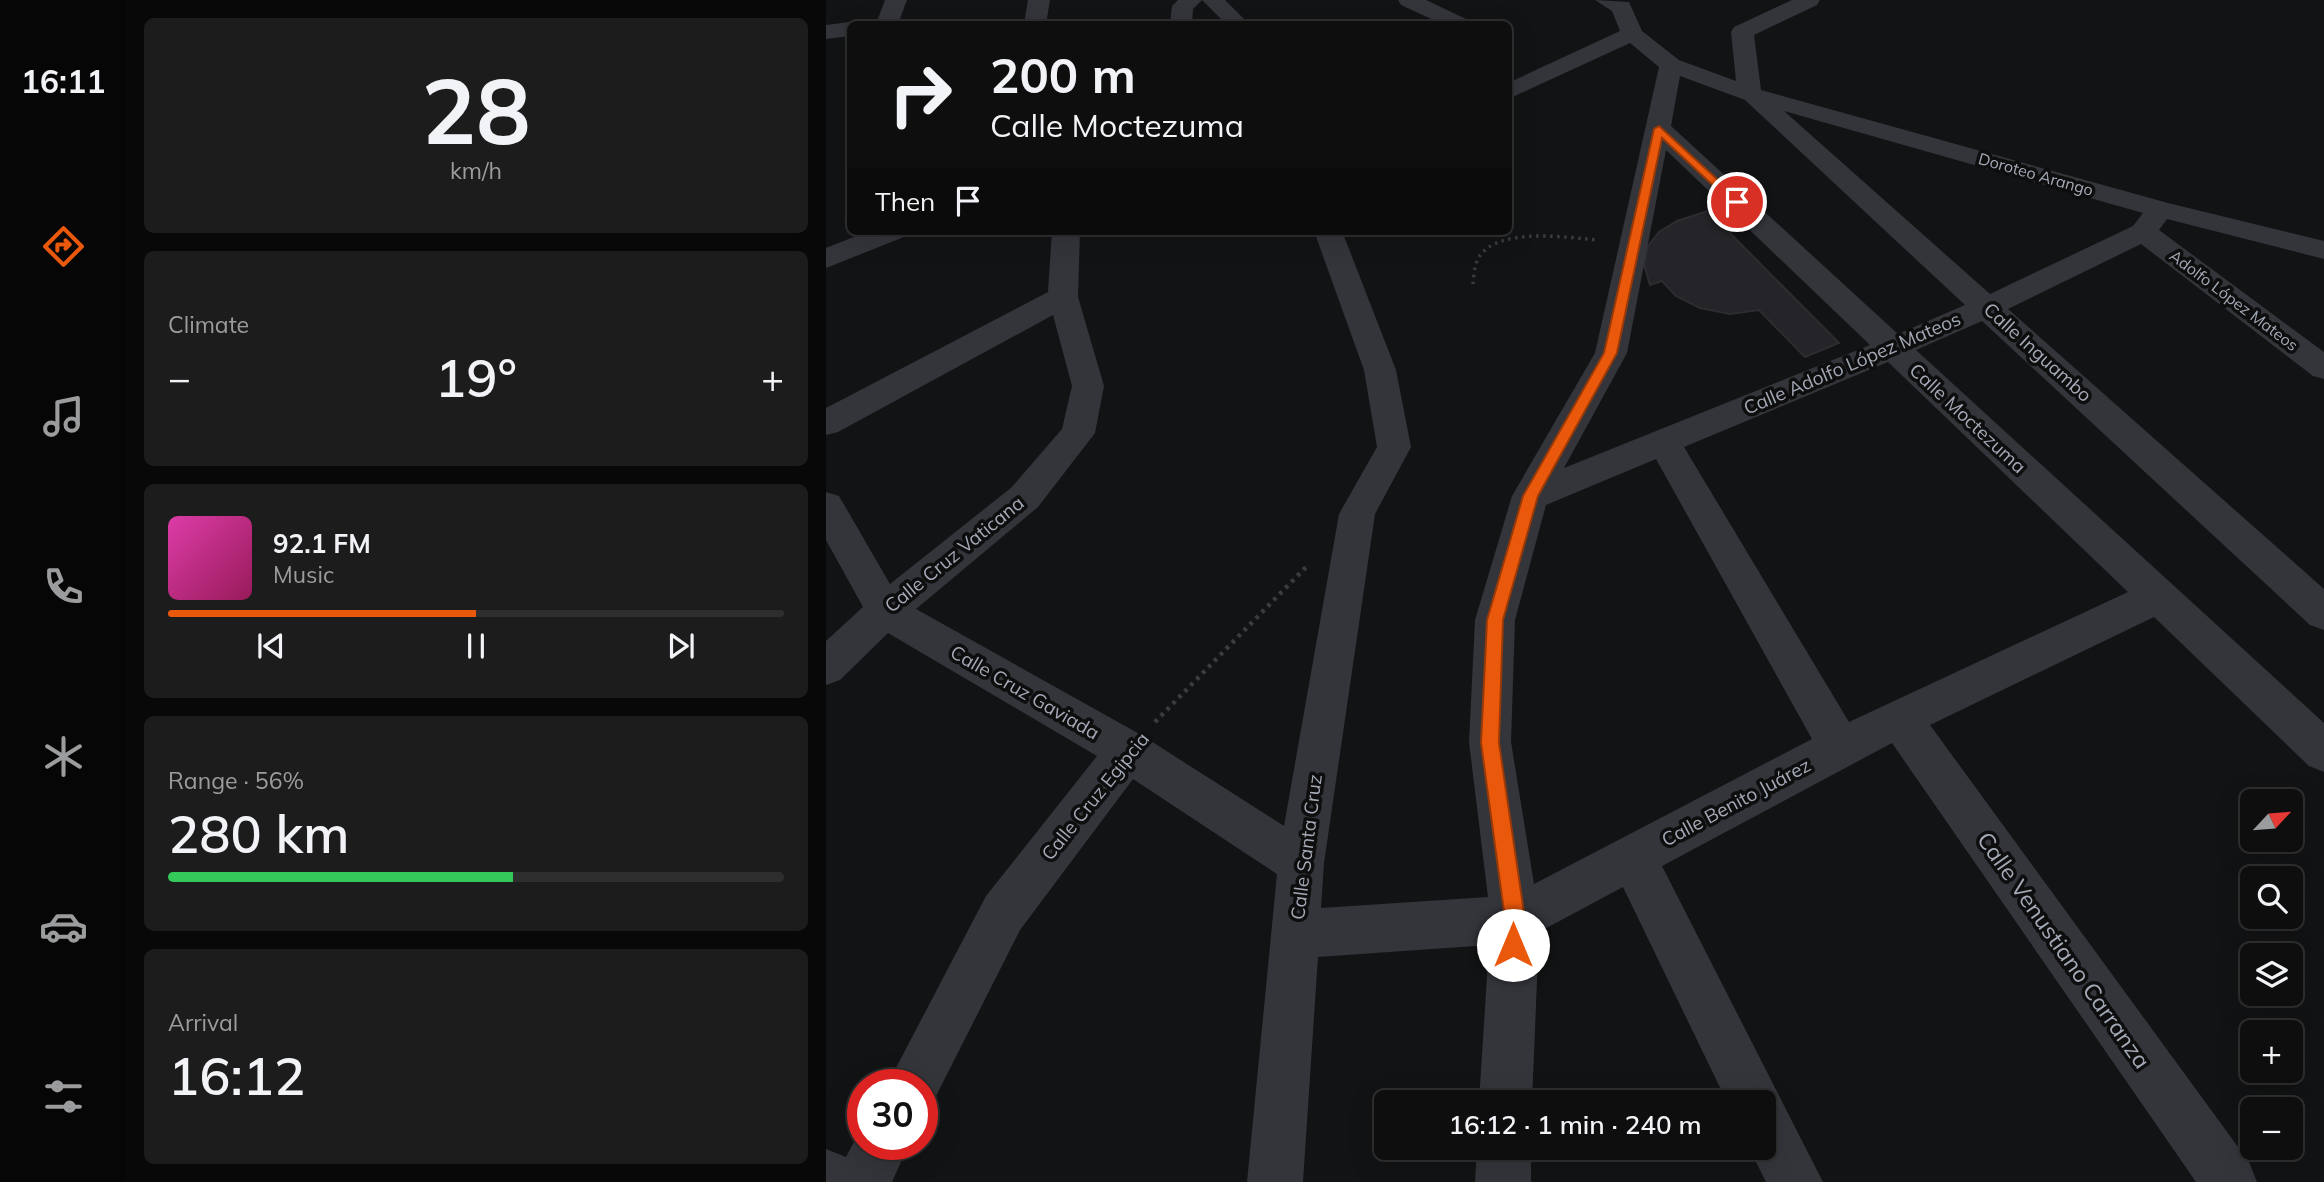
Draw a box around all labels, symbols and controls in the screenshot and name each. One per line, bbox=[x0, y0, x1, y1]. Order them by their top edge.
text: 200 m bbox=[990, 44, 1136, 105]
icon: right bbox=[875, 49, 966, 140]
text: 28 bbox=[421, 53, 531, 167]
text: 16:11 bbox=[21, 61, 105, 101]
text: Calle Moctezuma bbox=[990, 105, 1244, 145]
street label: Doroteo Arango bbox=[1976, 148, 2096, 200]
text: km/h bbox=[450, 156, 502, 185]
pin bbox=[1707, 172, 1767, 232]
icon: arrive bbox=[949, 182, 987, 220]
icon: arrive bbox=[1718, 183, 1756, 221]
text: Then bbox=[875, 185, 935, 218]
icon: directions bbox=[39, 222, 88, 271]
street label: Adolfo López Mateos bbox=[2166, 245, 2302, 355]
street label: Calle Inguambo bbox=[1979, 297, 2097, 407]
street label: Calle Adolfo López Mateos bbox=[1740, 306, 1964, 420]
text: Climate bbox=[168, 310, 249, 339]
text: 19° bbox=[435, 345, 517, 410]
text: − bbox=[168, 354, 191, 402]
text: + bbox=[761, 354, 784, 402]
street label: Calle Moctezuma bbox=[1905, 358, 2031, 478]
icon: music bbox=[39, 392, 88, 441]
street label: Calle Cruz Vaticana bbox=[880, 491, 1028, 617]
text: 92.1 FM bbox=[273, 527, 371, 560]
text: Music bbox=[273, 560, 334, 589]
icon: phone bbox=[39, 562, 88, 611]
icon: previous bbox=[252, 627, 290, 665]
icon: pause bbox=[457, 627, 495, 665]
icon: next bbox=[662, 627, 700, 665]
street label: Calle Cruz Gaviada bbox=[946, 640, 1104, 744]
street label: Calle Cruz Egipcia bbox=[1036, 727, 1154, 865]
icon: climate bbox=[39, 732, 88, 781]
street label: Calle Benito Juárez bbox=[1657, 753, 1815, 851]
text: Range · 56% bbox=[168, 766, 304, 795]
street label: Calle Santa Cruz bbox=[1285, 773, 1327, 921]
north arrow bbox=[2240, 789, 2303, 852]
map controls bbox=[2240, 789, 2303, 1160]
text: 280 km bbox=[168, 801, 349, 866]
street label: Calle Venustiano Carranza bbox=[1971, 826, 2157, 1074]
button: search bbox=[2240, 866, 2303, 929]
icon: car bbox=[39, 902, 88, 951]
position arrow bbox=[1476, 908, 1550, 982]
button: layers bbox=[2240, 943, 2303, 1006]
text: Arrival bbox=[168, 1008, 238, 1037]
button: + bbox=[2240, 1020, 2303, 1083]
text: 16:12 bbox=[168, 1043, 305, 1108]
speed limit sign: 30 bbox=[847, 1069, 938, 1160]
icon: filters bbox=[39, 1072, 88, 1121]
button: − bbox=[2240, 1097, 2303, 1160]
text: 16:12 · 1 min · 240 m bbox=[1448, 1108, 1702, 1141]

